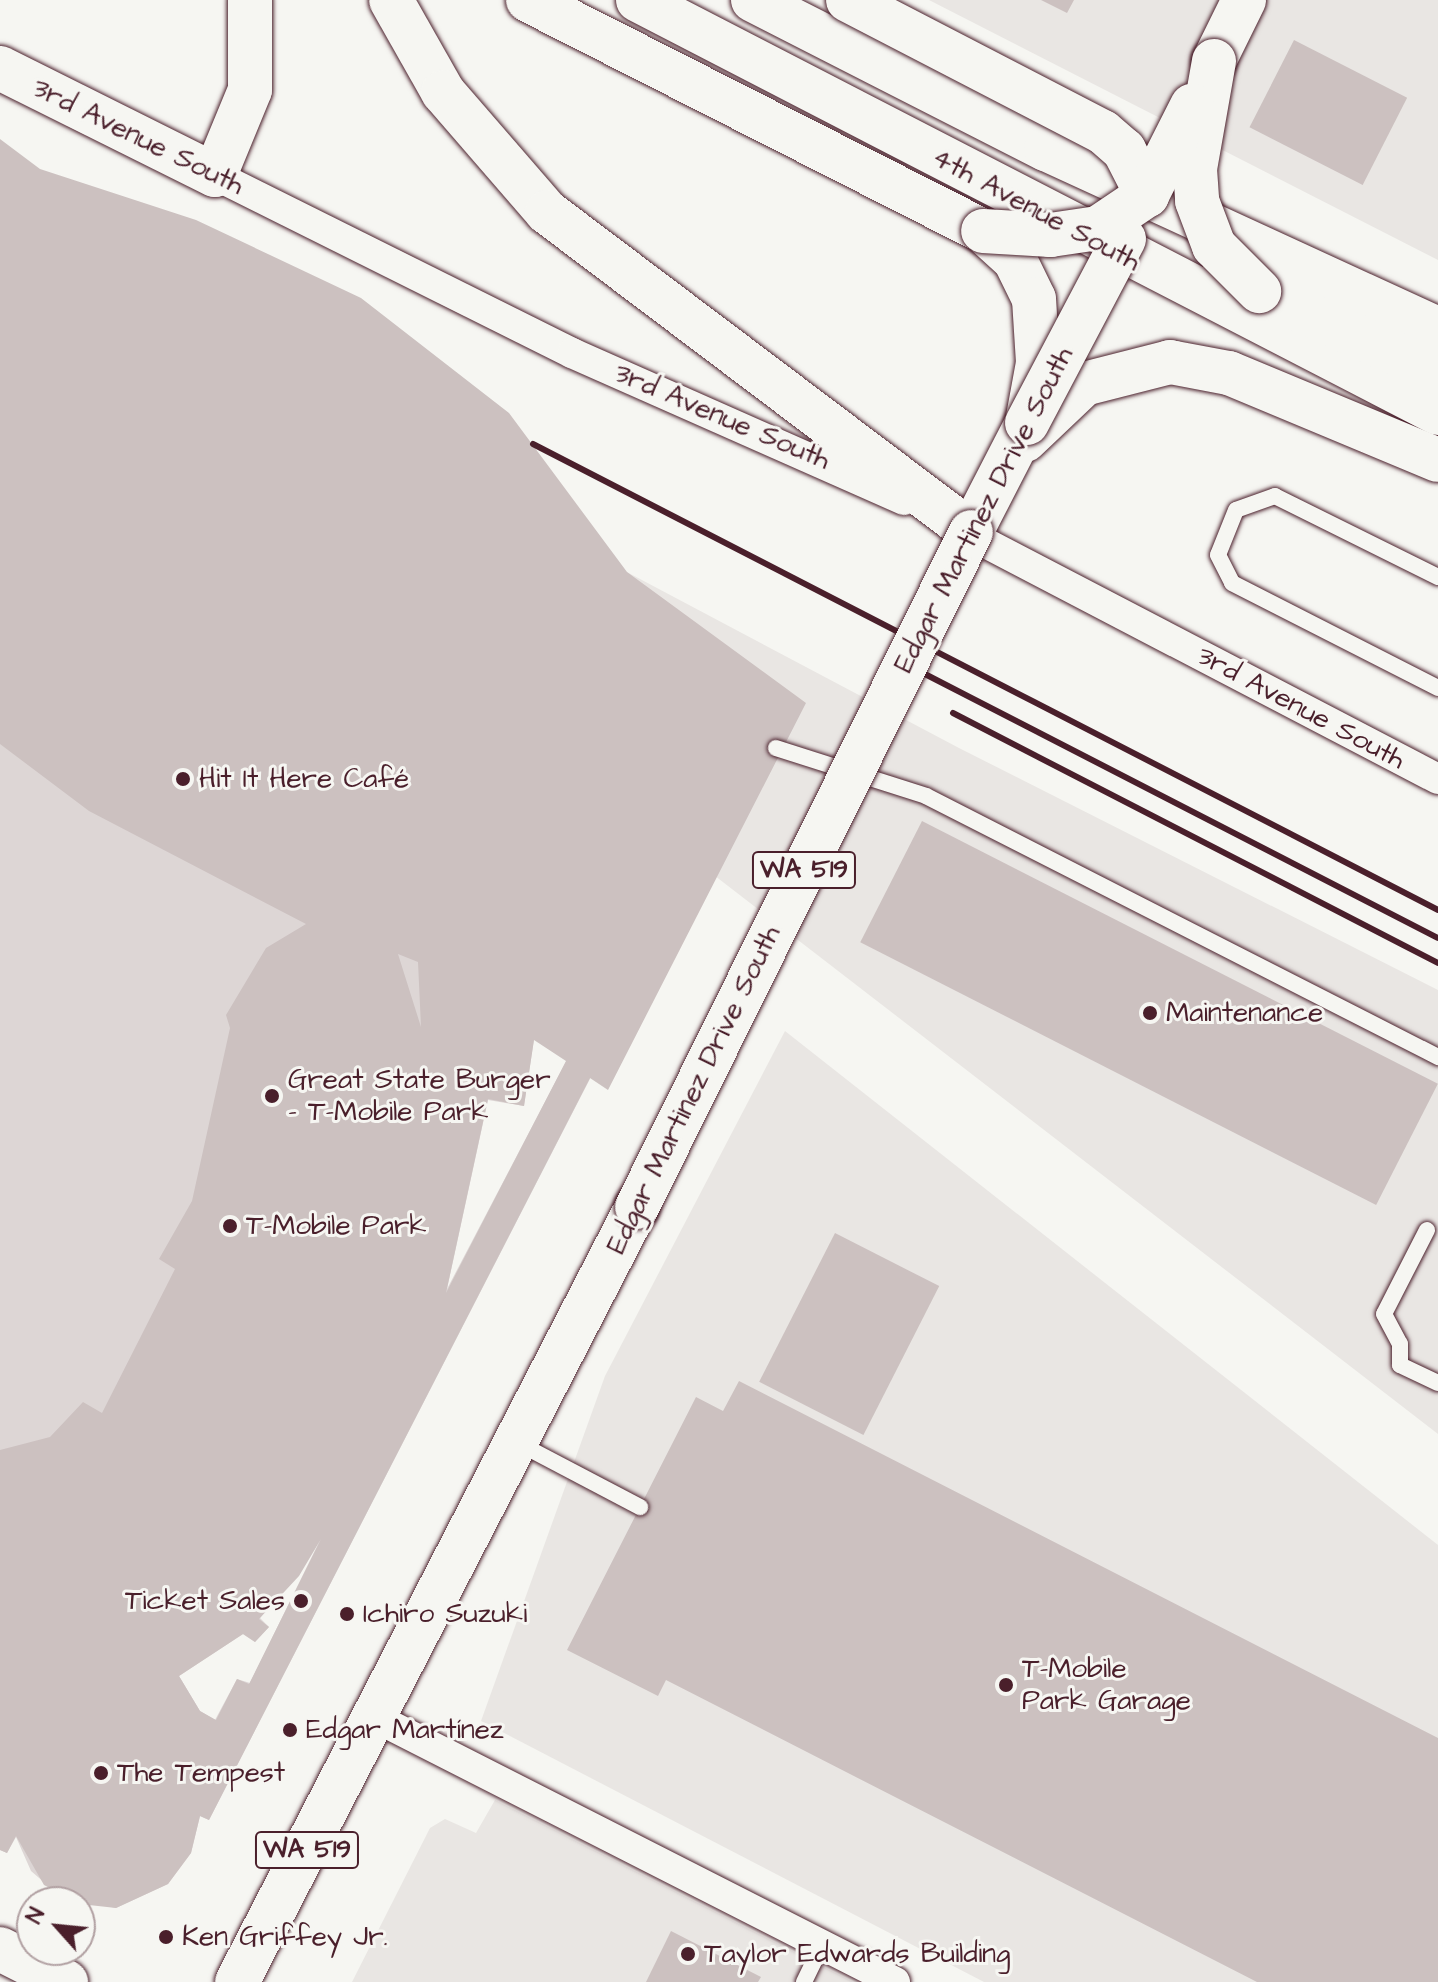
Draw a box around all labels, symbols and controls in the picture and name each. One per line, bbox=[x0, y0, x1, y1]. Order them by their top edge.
street label: 3rd Avenue South bbox=[27, 71, 249, 203]
street label: 4th Avenue South bbox=[926, 141, 1146, 279]
street label: Edgar Martinez Drive South bbox=[887, 342, 1081, 678]
street label: 3rd Avenue South bbox=[609, 356, 835, 478]
street label: 3rd Avenue South bbox=[1191, 639, 1411, 777]
place label: Hit It Here Café bbox=[199, 762, 409, 796]
marker: Hit It Here Café bbox=[174, 770, 192, 788]
road number: WA 519 bbox=[750, 848, 858, 892]
street label: Edgar Martinez Drive South bbox=[600, 921, 788, 1259]
place label: Maintenance bbox=[1166, 996, 1323, 1030]
marker: Maintenance bbox=[1141, 1004, 1159, 1022]
place label: Great State Burger - T-Mobile Park bbox=[288, 1063, 551, 1129]
marker: Great State Burger - T-Mobile Park bbox=[263, 1087, 281, 1105]
place label: T-Mobile Park bbox=[246, 1209, 427, 1243]
marker: T-Mobile Park bbox=[221, 1217, 239, 1235]
place label: Ticket Sales bbox=[125, 1584, 285, 1618]
marker: Ticket Sales bbox=[292, 1592, 310, 1610]
place label: Ichiro Suzuki bbox=[363, 1597, 527, 1631]
marker: Ichiro Suzuki bbox=[338, 1605, 356, 1623]
place label: T-Mobile Park Garage bbox=[1022, 1652, 1191, 1718]
marker: T-Mobile Park Garage bbox=[997, 1676, 1015, 1694]
place label: Edgar Martínez bbox=[306, 1713, 504, 1747]
marker: Edgar Martínez bbox=[281, 1721, 299, 1739]
place label: The Tempest bbox=[117, 1756, 285, 1790]
marker: The Tempest bbox=[92, 1764, 110, 1782]
road number: WA 519 bbox=[253, 1828, 361, 1872]
north arrow bbox=[16, 1886, 96, 1966]
text: N bbox=[19, 1903, 53, 1929]
place label: Ken Griffey Jr. bbox=[182, 1920, 388, 1954]
marker: Ken Griffey Jr. bbox=[157, 1928, 175, 1946]
place label: Taylor Edwards Building bbox=[704, 1937, 1011, 1971]
marker: Taylor Edwards Building bbox=[679, 1945, 697, 1963]

